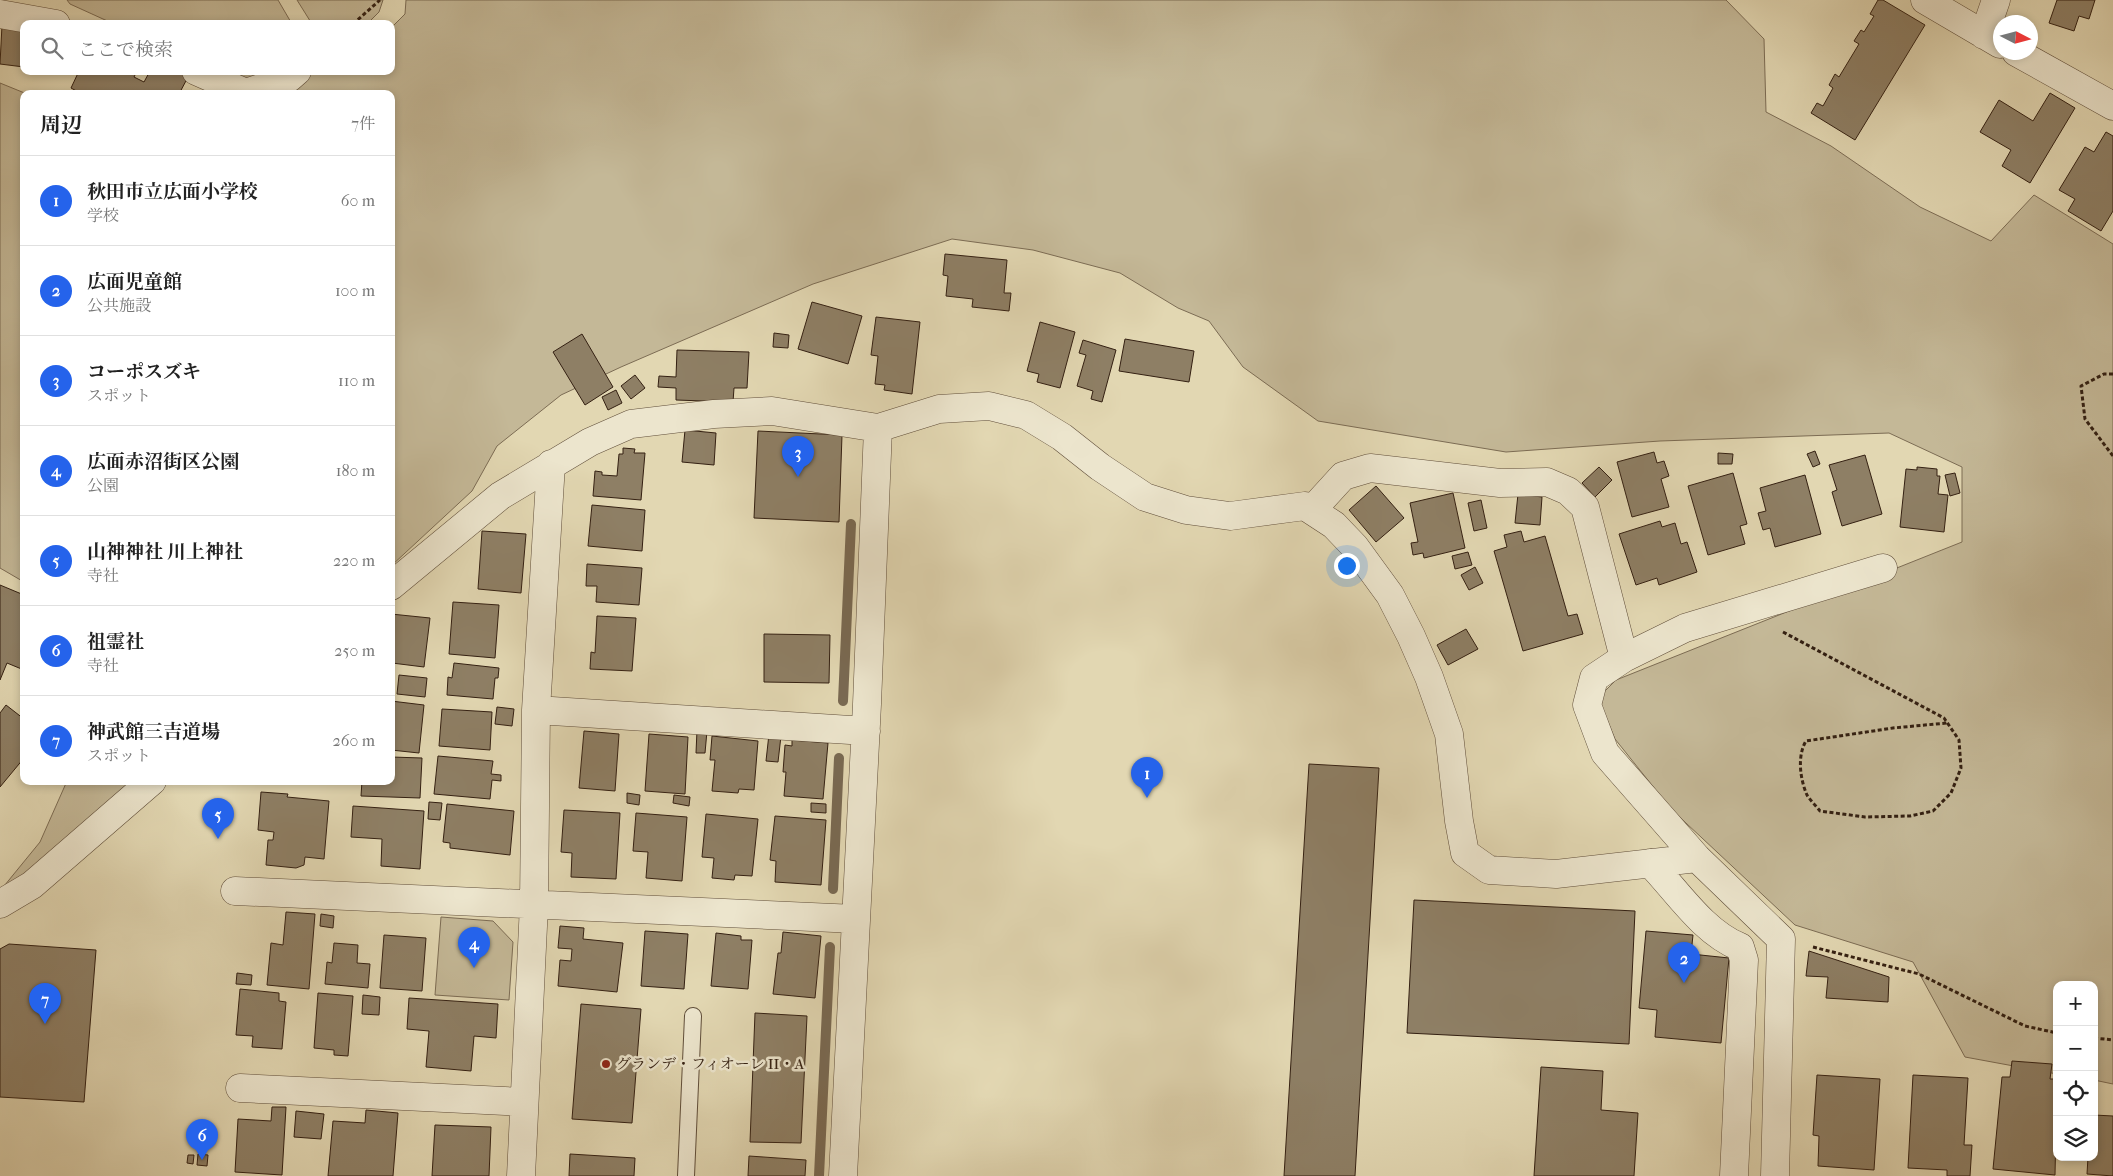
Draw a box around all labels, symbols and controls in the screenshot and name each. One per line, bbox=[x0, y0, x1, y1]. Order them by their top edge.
north arrow bbox=[1993, 15, 2038, 60]
search box bbox=[20, 20, 395, 75]
icon: search bbox=[38, 34, 66, 62]
text: ここで検索 bbox=[78, 39, 173, 61]
text: 周辺 bbox=[40, 113, 82, 137]
text: 7件 bbox=[351, 114, 375, 133]
text: 秋田市立広面小学校 bbox=[87, 181, 258, 203]
text: 1 bbox=[53, 191, 59, 210]
text: 60 m bbox=[341, 191, 375, 210]
text: 学校 bbox=[87, 206, 119, 225]
text: 広面児童館 bbox=[87, 271, 182, 293]
text: 2 bbox=[52, 281, 60, 300]
text: 100 m bbox=[335, 281, 375, 300]
text: 公共施設 bbox=[87, 296, 151, 315]
text: コーポスズキ bbox=[87, 361, 201, 383]
text: 3 bbox=[53, 371, 59, 390]
text: 110 m bbox=[338, 371, 375, 390]
text: スポット bbox=[87, 386, 151, 405]
pin: 3 bbox=[782, 436, 814, 477]
text: 広面赤沼街区公園 bbox=[87, 451, 239, 473]
text: 4 bbox=[51, 461, 61, 480]
text: 180 m bbox=[336, 461, 375, 480]
text: 公園 bbox=[87, 476, 119, 495]
text: 山神神社 川上神社 bbox=[87, 541, 243, 563]
text: 5 bbox=[53, 551, 59, 570]
text: 220 m bbox=[333, 551, 375, 570]
your location bbox=[1334, 553, 1360, 579]
text: 寺社 bbox=[87, 566, 119, 585]
text: 祖霊社 bbox=[87, 631, 144, 653]
text: 6 bbox=[52, 641, 60, 660]
text: 250 m bbox=[334, 641, 375, 660]
text: 寺社 bbox=[87, 656, 119, 675]
text: 神武館三吉道場 bbox=[87, 721, 220, 743]
text: 7 bbox=[52, 731, 60, 750]
text: 260 m bbox=[333, 731, 375, 750]
text: スポット bbox=[87, 746, 151, 765]
pin: 1 bbox=[1131, 757, 1163, 798]
pin: 5 bbox=[202, 798, 234, 839]
pin: 4 bbox=[458, 927, 490, 968]
pin: 2 bbox=[1668, 942, 1700, 983]
map controls bbox=[2053, 981, 2098, 1161]
button: + bbox=[2053, 981, 2098, 1026]
pin: 7 bbox=[29, 983, 61, 1024]
button: − bbox=[2053, 1026, 2098, 1071]
place label: グランデ・フィオーレ II・A bbox=[616, 1055, 804, 1073]
marker: グランデ・フィオーレ II・A bbox=[600, 1058, 612, 1070]
button: locate bbox=[2053, 1071, 2098, 1116]
button: layers bbox=[2053, 1116, 2098, 1161]
pin: 6 bbox=[186, 1119, 218, 1160]

